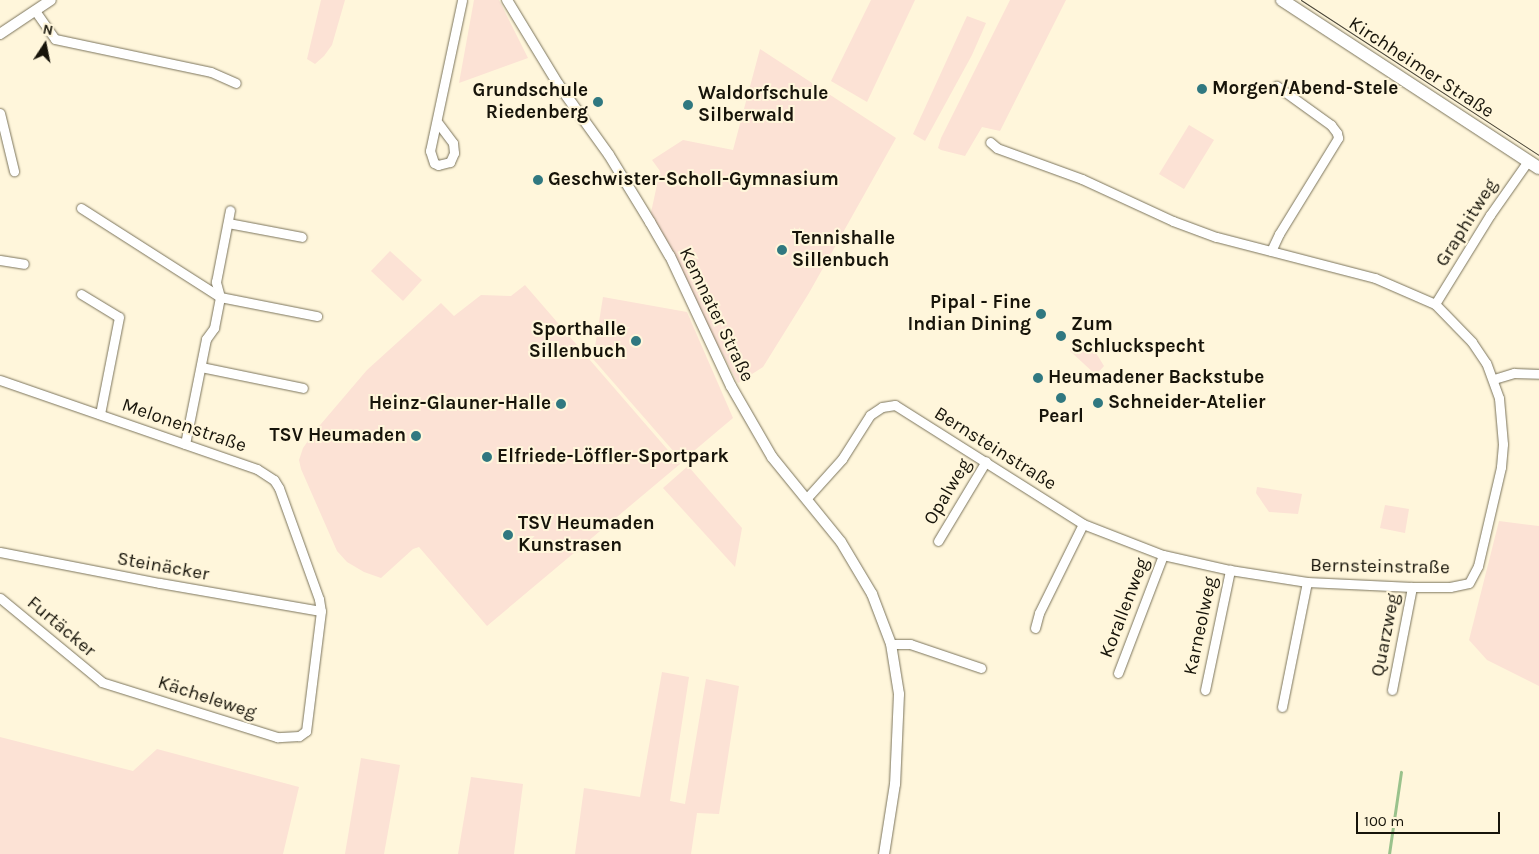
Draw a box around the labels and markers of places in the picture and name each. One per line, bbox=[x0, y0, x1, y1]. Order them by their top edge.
place label: Morgen/Abend-Stele bbox=[1212, 78, 1398, 100]
place label: Grundschule Riedenberg bbox=[473, 80, 588, 124]
place label: Waldorfschule Silberwald bbox=[698, 83, 828, 127]
marker: Morgen/Abend-Stele bbox=[1196, 83, 1208, 95]
marker: Grundschule Riedenberg bbox=[592, 96, 604, 108]
marker: Waldorfschule Silberwald bbox=[682, 99, 694, 111]
place label: Geschwister-Scholl-Gymnasium bbox=[548, 169, 839, 191]
marker: Geschwister-Scholl-Gymnasium bbox=[532, 174, 544, 186]
place label: Tennishalle Sillenbuch bbox=[792, 228, 895, 272]
marker: Tennishalle Sillenbuch bbox=[776, 244, 788, 256]
place label: Pipal - Fine Indian Dining bbox=[907, 292, 1031, 336]
marker: Pipal - Fine Indian Dining bbox=[1035, 308, 1047, 320]
place label: Zum Schluckspecht bbox=[1071, 314, 1205, 358]
place label: Sporthalle Sillenbuch bbox=[529, 319, 626, 363]
marker: Zum Schluckspecht bbox=[1055, 330, 1067, 342]
marker: Sporthalle Sillenbuch bbox=[630, 335, 642, 347]
place label: Heumadener Backstube bbox=[1048, 367, 1264, 389]
marker: Heumadener Backstube bbox=[1032, 372, 1044, 384]
marker: Pearl bbox=[1055, 392, 1067, 404]
place label: Schneider-Atelier bbox=[1108, 392, 1265, 414]
place label: Heinz-Glauner-Halle bbox=[369, 393, 551, 415]
marker: Schneider-Atelier bbox=[1092, 397, 1104, 409]
marker: Heinz-Glauner-Halle bbox=[555, 398, 567, 410]
place label: Pearl bbox=[1038, 406, 1084, 428]
place label: TSV Heumaden bbox=[269, 425, 406, 447]
marker: TSV Heumaden bbox=[410, 430, 422, 442]
place label: Elfriede-Löffler-Sportpark bbox=[497, 446, 729, 468]
marker: Elfriede-Löffler-Sportpark bbox=[481, 451, 493, 463]
place label: TSV Heumaden Kunstrasen bbox=[518, 513, 655, 557]
marker: TSV Heumaden Kunstrasen bbox=[502, 529, 514, 541]

